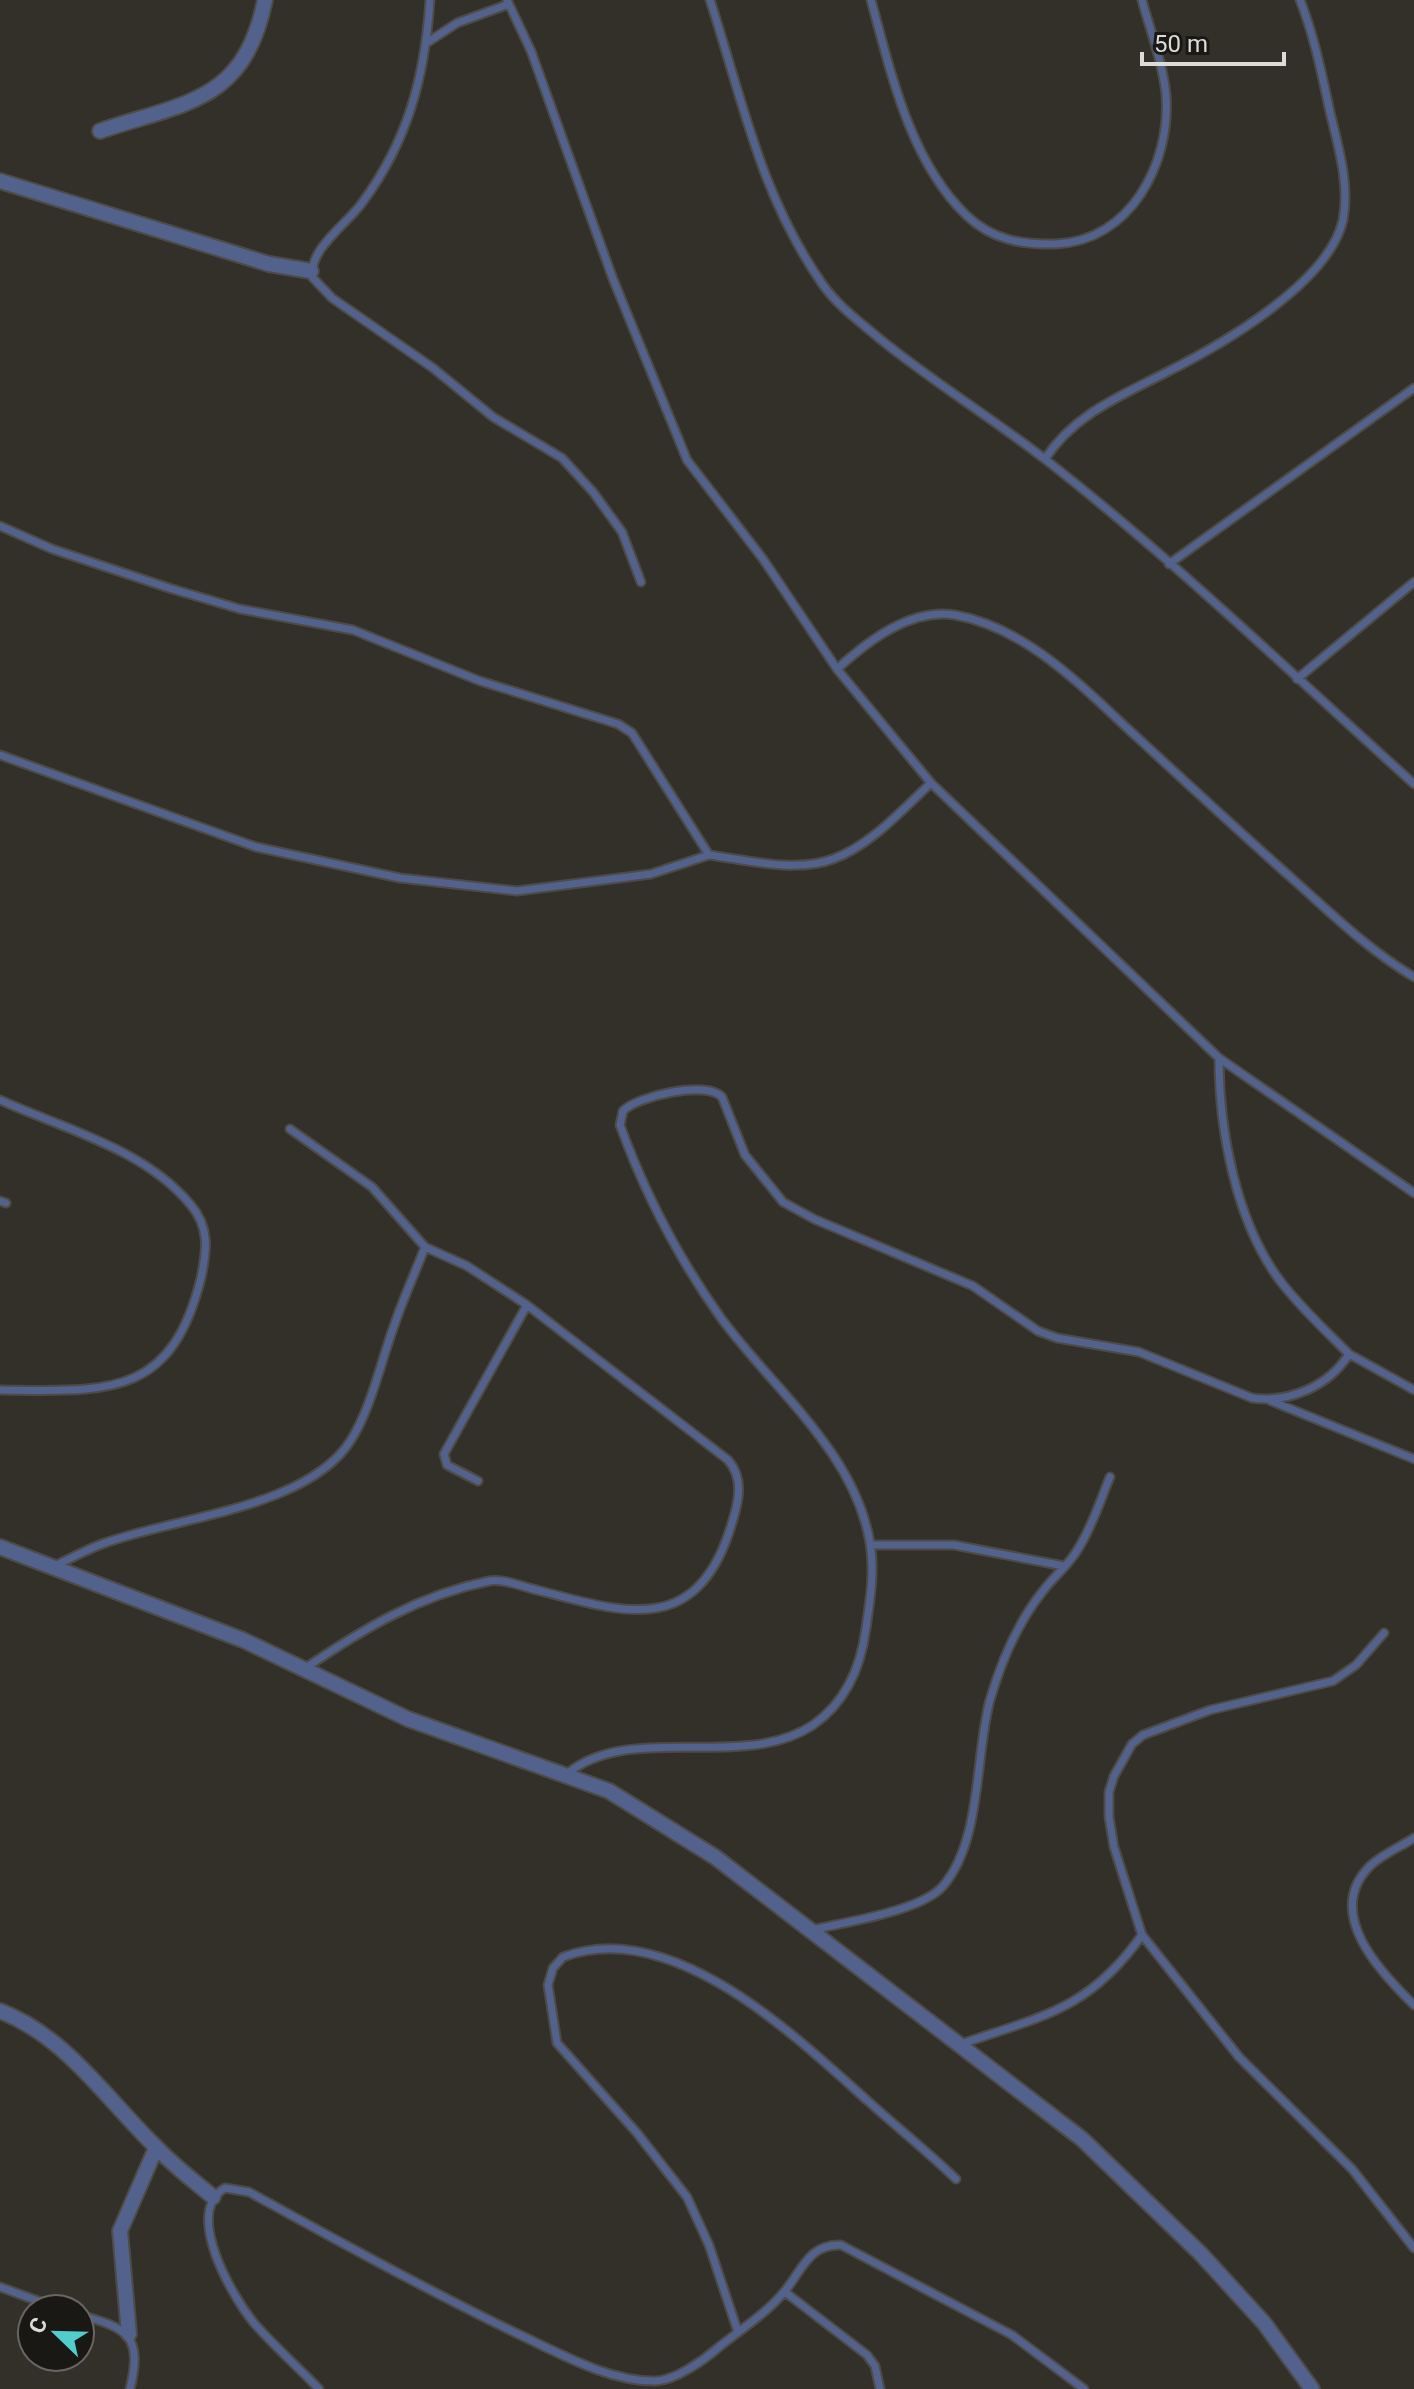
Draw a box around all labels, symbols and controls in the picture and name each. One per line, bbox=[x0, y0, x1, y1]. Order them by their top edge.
scale bar bbox=[1142, 16, 1284, 66]
text: 50 m bbox=[1154, 30, 1208, 58]
north arrow bbox=[16, 2293, 96, 2373]
text: С bbox=[24, 2314, 52, 2337]

